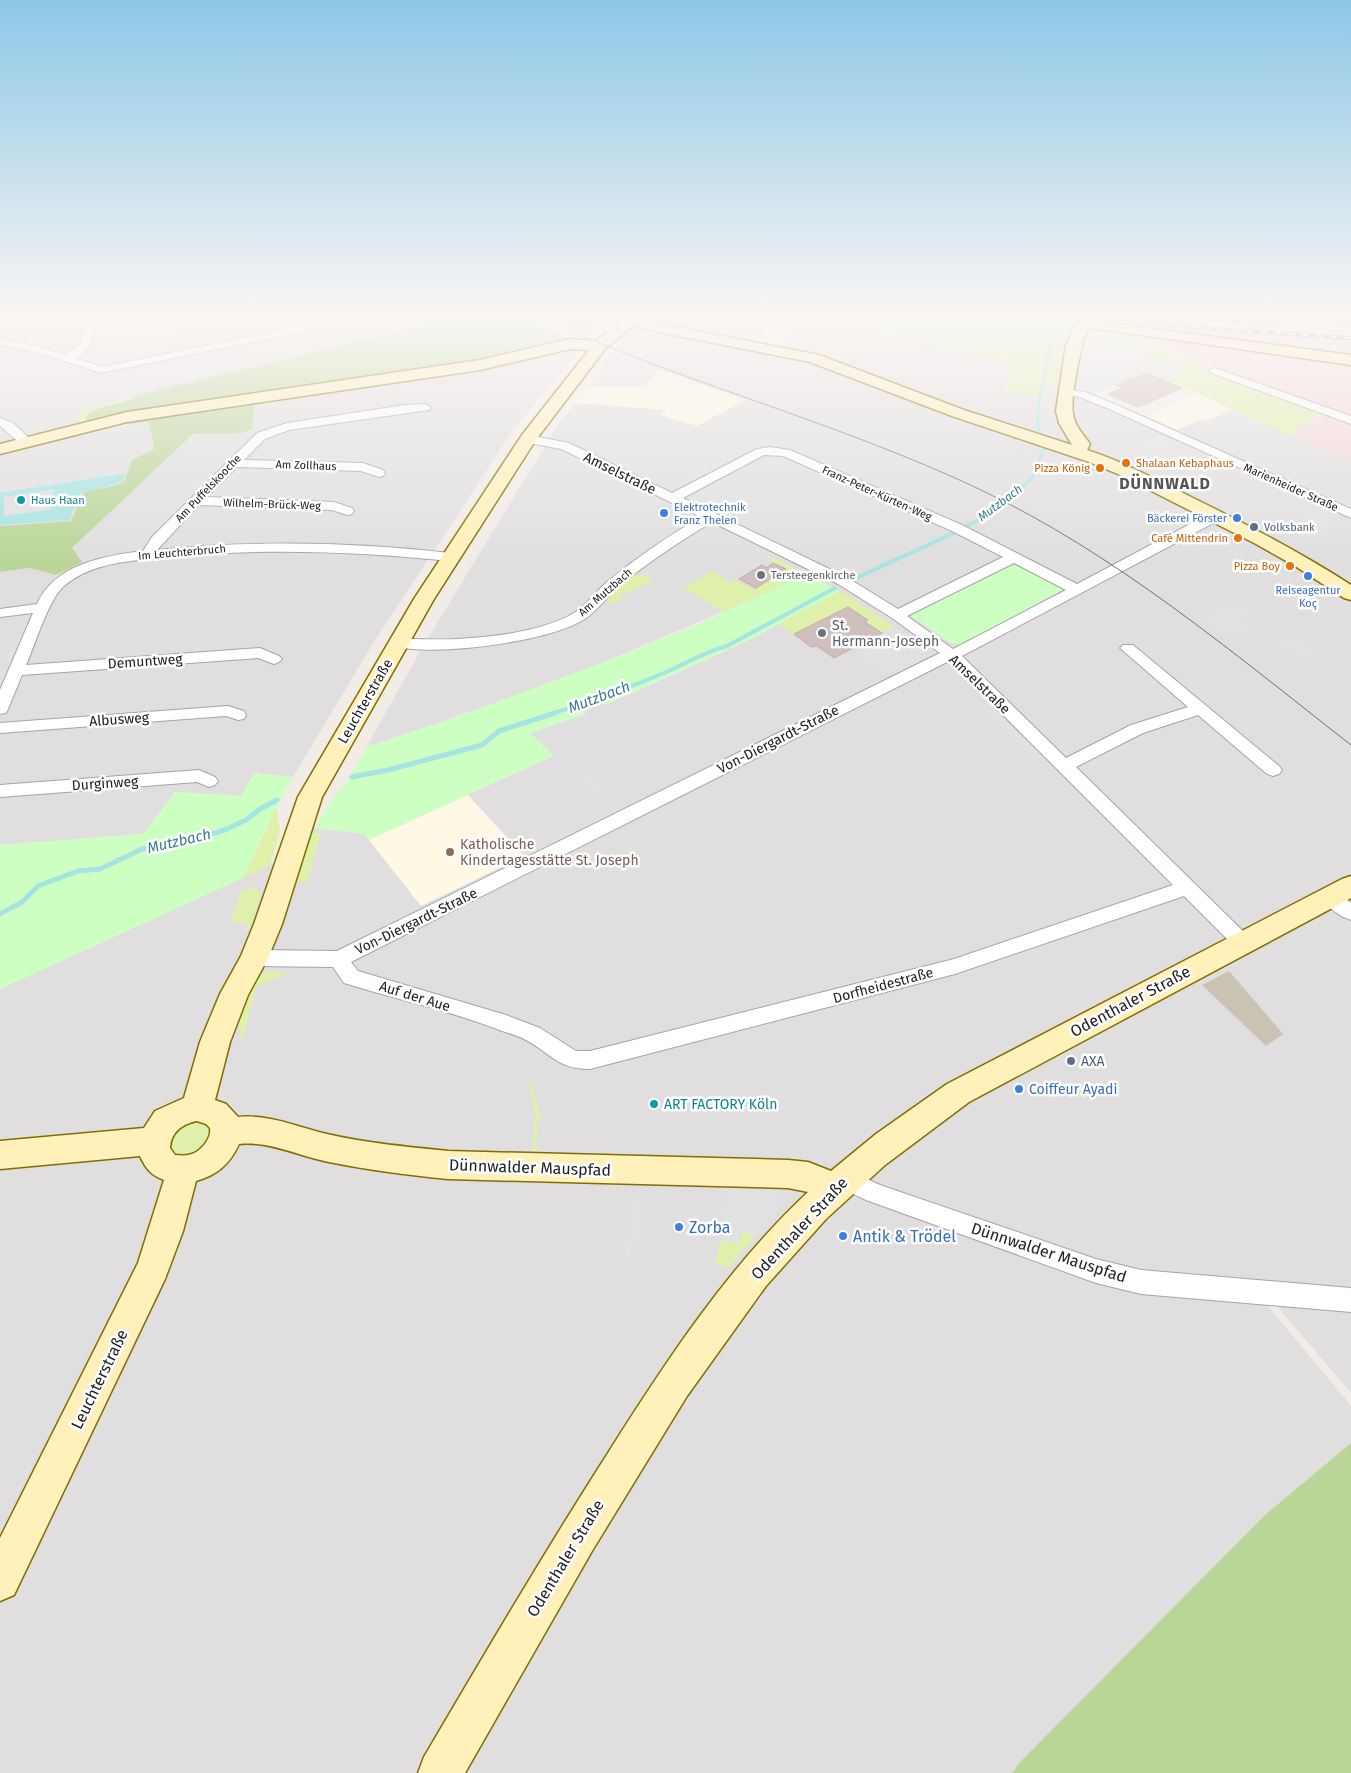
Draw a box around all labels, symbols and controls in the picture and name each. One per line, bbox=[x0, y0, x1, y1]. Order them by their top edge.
street label: Amselstraße bbox=[581, 449, 659, 498]
street label: Am Puffelskooche bbox=[173, 452, 244, 525]
marker: Shalaan Kebaphaus bbox=[1120, 457, 1132, 469]
place label: Shalaan Kebaphaus bbox=[1136, 457, 1234, 470]
street label: Am Zollhaus bbox=[275, 458, 337, 473]
street label: Marienheider Straße bbox=[1242, 461, 1340, 514]
place label: Pizza König bbox=[1034, 462, 1090, 475]
marker: Pizza König bbox=[1094, 462, 1106, 474]
street label: Franz-Peter-Kürten-Weg bbox=[820, 463, 934, 524]
district label: DÜNNWALD bbox=[1119, 473, 1211, 493]
water label: Mutzbach bbox=[975, 482, 1025, 524]
marker: Haus Haan bbox=[15, 494, 27, 506]
place label: Haus Haan bbox=[31, 494, 85, 507]
street label: Wilhelm-Brück-Weg bbox=[223, 496, 321, 513]
place label: Elektrotechnik Franz Thelen bbox=[674, 501, 746, 527]
marker: Elektrotechnik Franz Thelen bbox=[658, 507, 670, 519]
place label: Bäckerei Förster bbox=[1147, 512, 1228, 525]
marker: Bäckerei Förster bbox=[1231, 512, 1243, 524]
marker: Volksbank bbox=[1248, 521, 1260, 533]
place label: Volksbank bbox=[1264, 521, 1315, 534]
place label: Café Mittendrin bbox=[1151, 532, 1228, 545]
marker: Café Mittendrin bbox=[1232, 532, 1244, 544]
street label: Im Leuchterbruch bbox=[138, 542, 226, 563]
place label: Pizza Boy bbox=[1234, 560, 1281, 573]
marker: Pizza Boy bbox=[1284, 560, 1296, 572]
street label: Am Mutzbach bbox=[576, 566, 635, 619]
marker: Tersteegenkirche bbox=[755, 569, 767, 581]
place label: Tersteegenkirche bbox=[771, 569, 855, 582]
marker: Reiseagentur Koç bbox=[1302, 570, 1314, 582]
place label: Reiseagentur Koç bbox=[1275, 584, 1341, 610]
place label: St. Hermann-Joseph bbox=[832, 617, 939, 650]
marker: St. Hermann-Joseph bbox=[816, 627, 828, 639]
street label: Demuntweg bbox=[107, 650, 184, 673]
street label: Amselstraße bbox=[946, 651, 1014, 718]
street label: Leuchterstraße bbox=[334, 656, 397, 747]
water label: Mutzbach bbox=[565, 677, 633, 717]
street label: Von-Diergardt-Straße bbox=[715, 701, 842, 777]
street label: Albusweg bbox=[89, 709, 150, 730]
street label: Durginweg bbox=[71, 773, 140, 794]
water label: Mutzbach bbox=[145, 825, 213, 857]
place label: Katholische Kindertagesstätte St. Joseph bbox=[460, 836, 639, 869]
marker: Katholische Kindertagesstätte St. Joseph bbox=[444, 846, 456, 858]
street label: Von-Diergardt-Straße bbox=[352, 884, 480, 958]
street label: Odenthaler Straße bbox=[1067, 962, 1194, 1041]
street label: Dorfheidestraße bbox=[831, 964, 935, 1007]
street label: Auf der Aue bbox=[377, 978, 452, 1015]
place label: AXA bbox=[1081, 1053, 1105, 1070]
marker: AXA bbox=[1065, 1055, 1077, 1067]
place label: Coiffeur Ayadi bbox=[1029, 1081, 1117, 1098]
marker: Coiffeur Ayadi bbox=[1013, 1083, 1025, 1095]
place label: ART FACTORY Köln bbox=[664, 1096, 777, 1113]
marker: ART FACTORY Köln bbox=[648, 1098, 660, 1110]
street label: Dünnwalder Mauspfad bbox=[449, 1155, 611, 1180]
street label: Odenthaler Straße bbox=[747, 1173, 852, 1284]
place label: Zorba bbox=[689, 1218, 731, 1237]
street label: Dünnwalder Mauspfad bbox=[969, 1218, 1129, 1287]
marker: Zorba bbox=[673, 1221, 685, 1233]
place label: Antik & Trödel bbox=[853, 1227, 956, 1246]
marker: Antik & Trödel bbox=[837, 1230, 849, 1242]
street label: Leuchterstraße bbox=[67, 1326, 132, 1432]
street label: Odenthaler Straße bbox=[523, 1496, 608, 1620]

